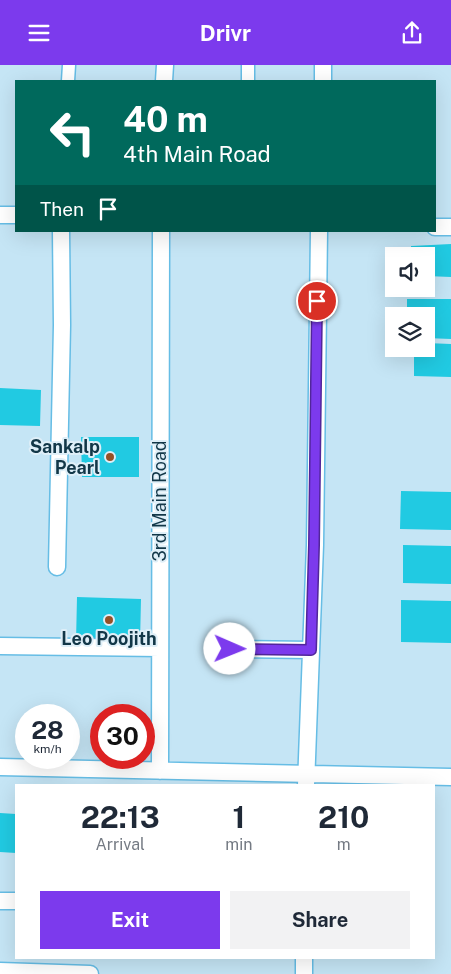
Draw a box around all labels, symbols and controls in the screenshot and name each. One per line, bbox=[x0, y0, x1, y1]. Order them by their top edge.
icon: menu bbox=[25, 19, 53, 47]
icon: share bbox=[398, 19, 426, 47]
text: Drivr bbox=[200, 20, 251, 46]
text: 40 m bbox=[123, 99, 208, 140]
icon: left bbox=[40, 100, 105, 165]
text: 4th Main Road bbox=[123, 141, 271, 167]
icon: arrive bbox=[94, 195, 122, 223]
text: Then bbox=[40, 198, 84, 220]
map controls bbox=[385, 247, 435, 357]
button: sound bbox=[385, 247, 435, 297]
pin bbox=[296, 280, 338, 322]
icon: arrive bbox=[303, 287, 331, 315]
button: layers bbox=[385, 307, 435, 357]
place label: Sankalp Pearl bbox=[30, 436, 100, 478]
street label: 3rd Main Road bbox=[149, 440, 170, 562]
marker: Sankalp Pearl bbox=[104, 451, 116, 463]
marker: Leo Poojith bbox=[103, 614, 115, 626]
position arrow bbox=[203, 622, 255, 674]
place label: Leo Poojith bbox=[61, 628, 157, 649]
speed limit sign: 30 bbox=[90, 704, 155, 769]
text: 28 bbox=[31, 715, 64, 745]
text: km/h bbox=[33, 742, 62, 756]
text: 22:13 bbox=[81, 799, 160, 835]
text: 1 bbox=[232, 799, 245, 835]
text: 210 bbox=[318, 799, 369, 835]
text: Arrival bbox=[95, 835, 145, 854]
text: min bbox=[225, 835, 252, 854]
text: m bbox=[337, 835, 351, 854]
button: Exit bbox=[40, 891, 220, 949]
button: Share bbox=[230, 891, 410, 949]

